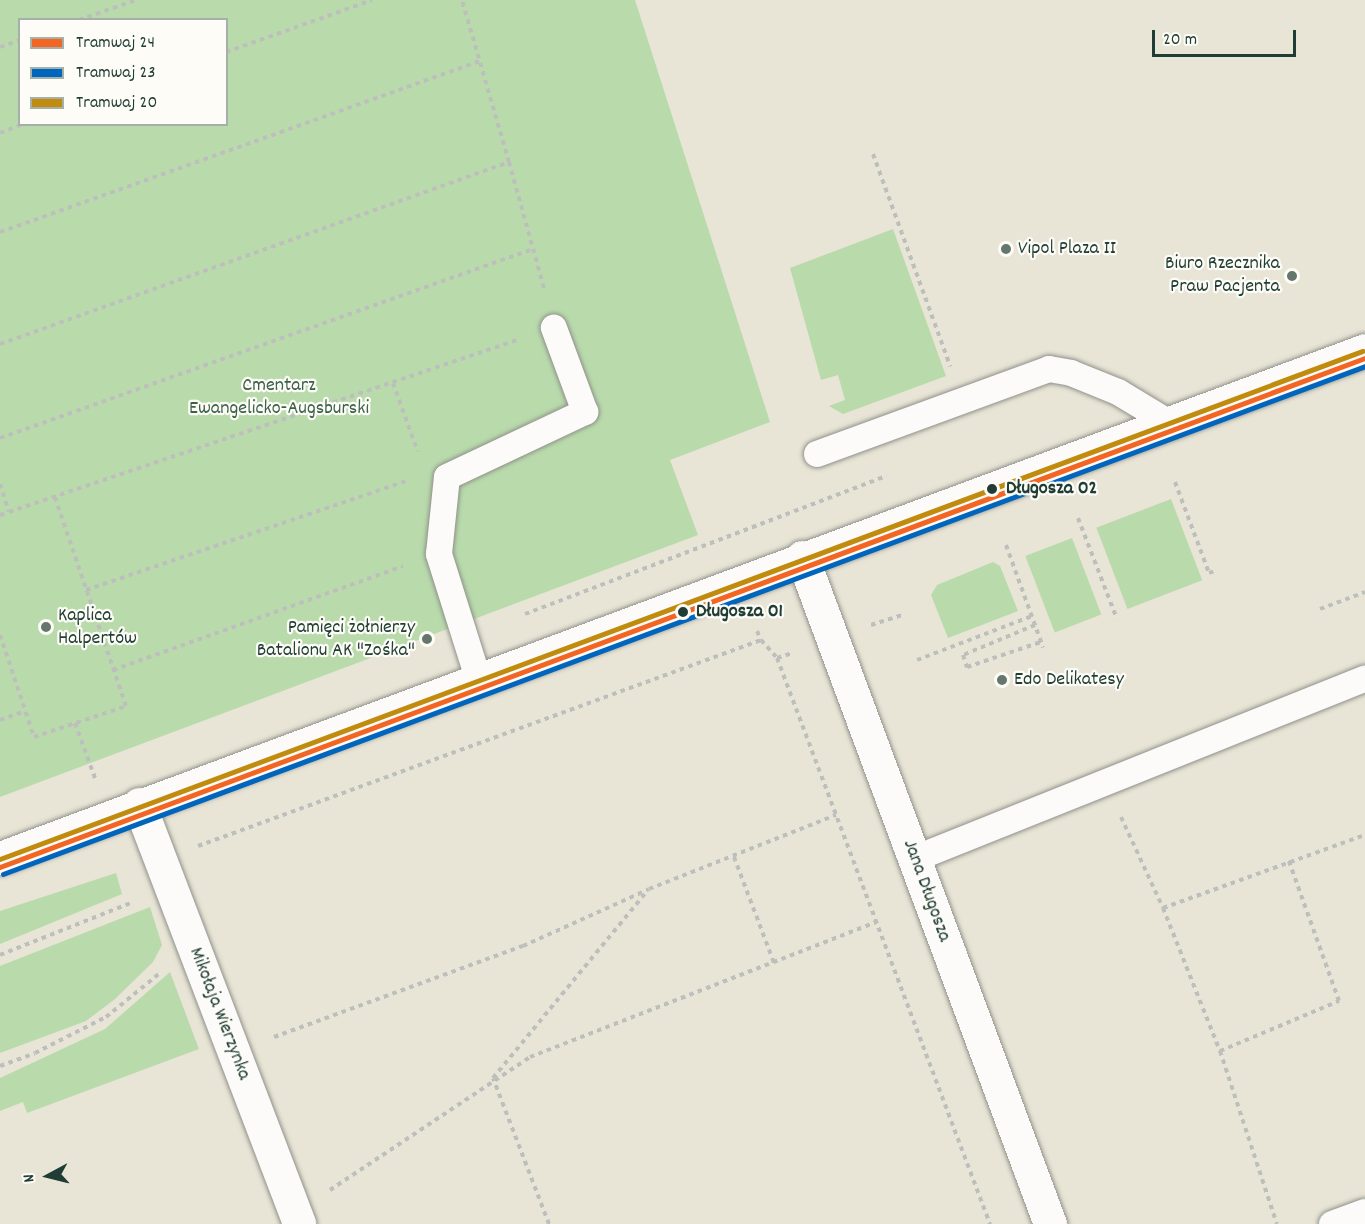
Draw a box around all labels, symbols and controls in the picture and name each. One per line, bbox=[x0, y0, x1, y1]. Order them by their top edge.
legend bbox=[18, 18, 228, 126]
scale bar bbox=[1155, 18, 1299, 56]
text: 20 m bbox=[1163, 28, 1197, 53]
text: Tramwaj 24 bbox=[76, 31, 155, 56]
text: Tramwaj 23 bbox=[76, 61, 155, 86]
text: Tramwaj 20 bbox=[76, 91, 157, 116]
place label: Vipol Plaza II bbox=[1018, 237, 1116, 261]
marker: Vipol Plaza II bbox=[999, 242, 1013, 256]
place label: Biuro Rzecznika Praw Pacjenta bbox=[1165, 252, 1280, 299]
marker: Biuro Rzecznika Praw Pacjenta bbox=[1285, 269, 1299, 283]
park label: Cmentarz Ewangelicko-Augsburski bbox=[189, 374, 369, 421]
place label: Długosza 02 bbox=[1006, 477, 1097, 501]
marker: Długosza 02 bbox=[983, 480, 1001, 498]
place label: Długosza 01 bbox=[696, 600, 783, 624]
marker: Długosza 01 bbox=[674, 603, 692, 621]
place label: Kaplica Halpertów bbox=[58, 604, 137, 651]
place label: Pamięci żołnierzy Batalionu AK "Zośka" bbox=[257, 616, 415, 663]
marker: Kaplica Halpertów bbox=[39, 620, 53, 634]
marker: Pamięci żołnierzy Batalionu AK "Zośka" bbox=[420, 632, 434, 646]
place label: Edo Delikatesy bbox=[1014, 668, 1124, 692]
marker: Edo Delikatesy bbox=[995, 673, 1009, 687]
street label: Jana Długosza bbox=[896, 837, 956, 945]
street label: Mikołaja Wierzynka bbox=[183, 944, 255, 1084]
north arrow bbox=[18, 1146, 78, 1206]
text: N bbox=[18, 1173, 42, 1184]

